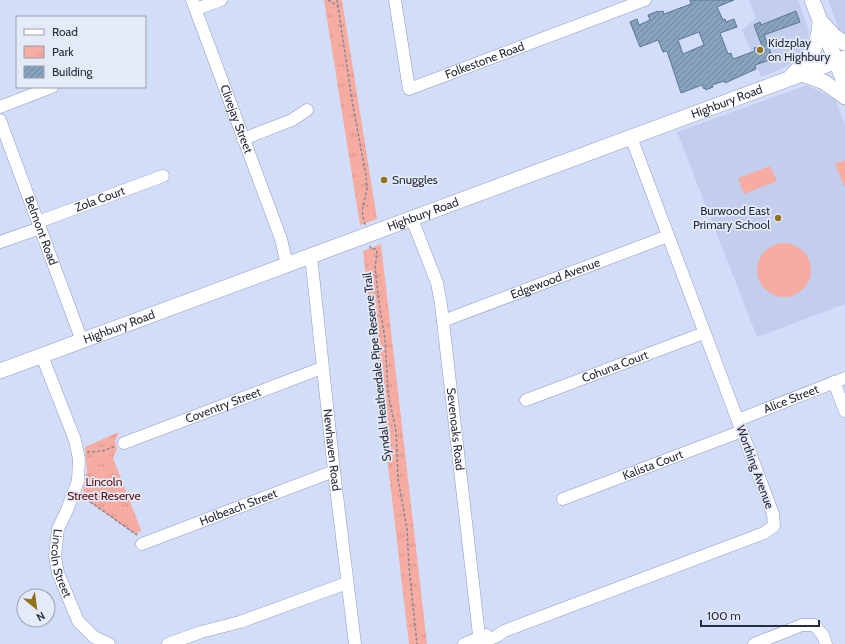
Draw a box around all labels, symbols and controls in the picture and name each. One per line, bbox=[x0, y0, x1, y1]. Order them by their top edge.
legend bbox=[16, 16, 146, 88]
text: Road bbox=[52, 24, 78, 39]
place label: Kidzplay on Highbury bbox=[768, 35, 830, 64]
street label: Folkestone Road bbox=[443, 38, 526, 82]
text: Park bbox=[52, 44, 74, 59]
marker: Kidzplay on Highbury bbox=[755, 45, 765, 55]
text: Building bbox=[52, 64, 94, 79]
street label: Highbury Road bbox=[689, 81, 764, 121]
street label: Clivejay Street bbox=[217, 82, 256, 155]
place label: Snuggles bbox=[392, 172, 438, 187]
marker: Snuggles bbox=[379, 175, 389, 185]
street label: Zola Court bbox=[73, 183, 127, 215]
street label: Belmont Road bbox=[22, 194, 61, 267]
street label: Highbury Road bbox=[385, 194, 461, 234]
place label: Burwood East Primary School bbox=[693, 203, 770, 232]
marker: Burwood East Primary School bbox=[773, 213, 783, 223]
street label: Edgewood Avenue bbox=[508, 254, 602, 302]
street label: Syndal Heatherdale Pipe Reserve Trail bbox=[359, 272, 394, 462]
street label: Highbury Road bbox=[81, 306, 157, 346]
street label: Cohuna Court bbox=[579, 347, 650, 385]
street label: Alice Street bbox=[761, 381, 821, 416]
street label: Coventry Street bbox=[183, 384, 263, 426]
street label: Sevenoaks Road bbox=[444, 387, 468, 471]
street label: Newhaven Road bbox=[320, 408, 344, 492]
street label: Worthing Avenue bbox=[733, 423, 778, 511]
street label: Kalista Court bbox=[620, 446, 685, 483]
park label: Lincoln Street Reserve bbox=[67, 474, 141, 503]
street label: Holbeach Street bbox=[197, 485, 279, 528]
street label: Lincoln Street bbox=[48, 528, 75, 600]
north arrow bbox=[16, 588, 56, 628]
scale bar bbox=[701, 602, 819, 628]
text: 100 m bbox=[707, 608, 741, 623]
text: N bbox=[34, 609, 48, 625]

